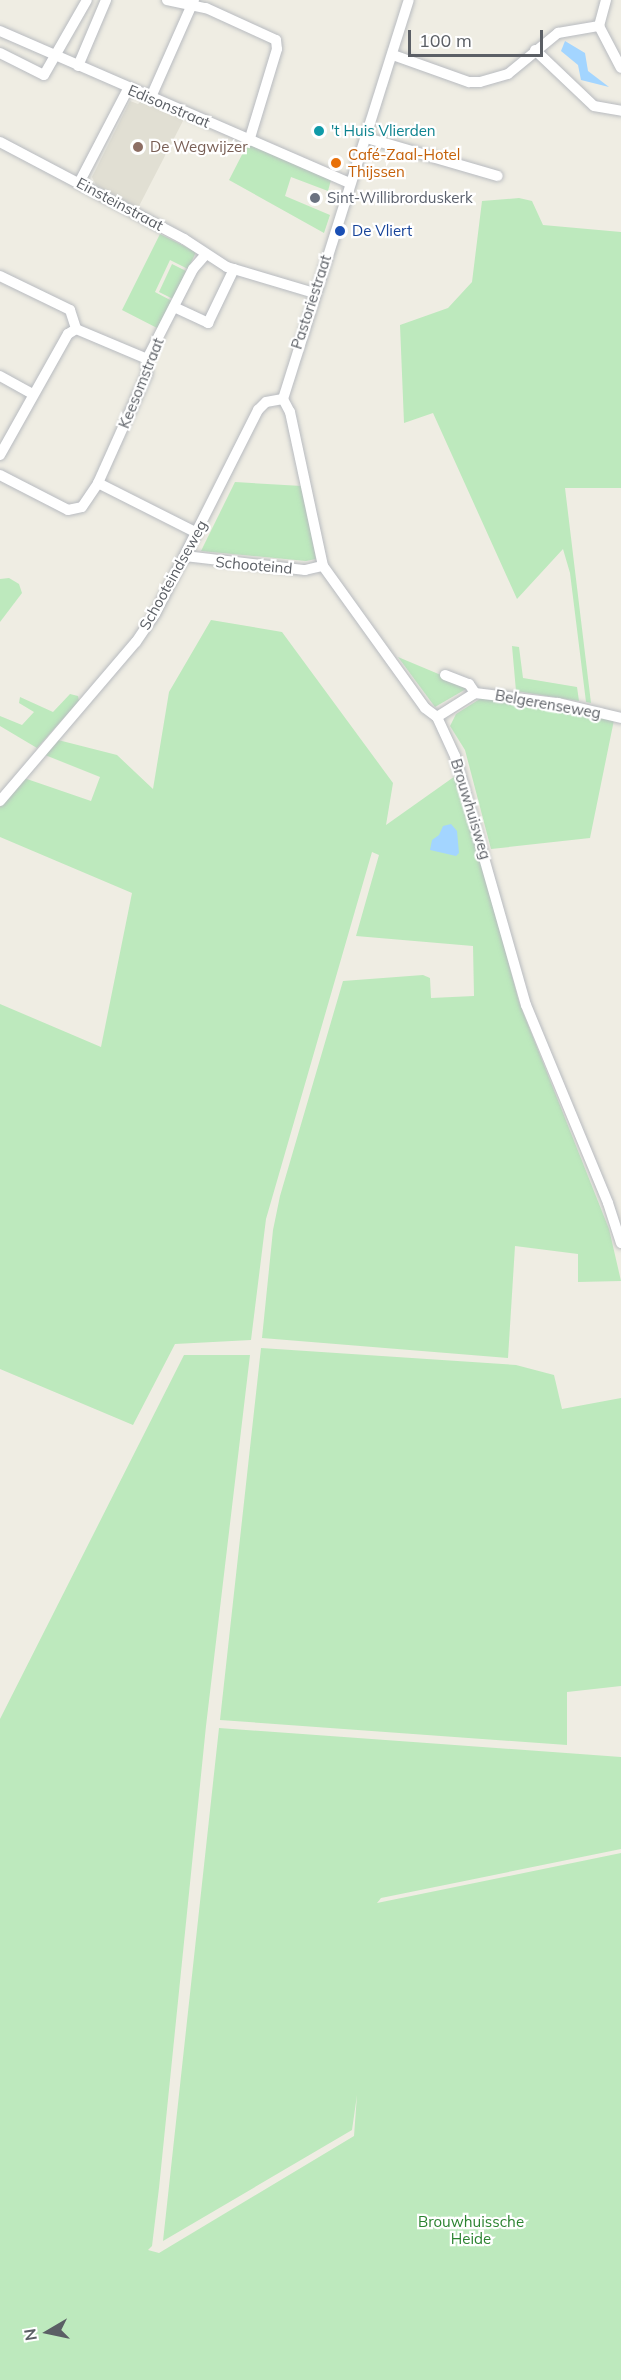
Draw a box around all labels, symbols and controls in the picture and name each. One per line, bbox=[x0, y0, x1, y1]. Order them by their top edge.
scale bar bbox=[411, 18, 546, 56]
text: 100 m bbox=[419, 29, 472, 52]
street label: Edisonstraat bbox=[125, 81, 213, 131]
place label: 't Huis Vlierden bbox=[331, 122, 436, 140]
marker: 't Huis Vlierden bbox=[312, 124, 326, 138]
place label: De Wegwijzer bbox=[150, 138, 248, 156]
marker: De Wegwijzer bbox=[131, 140, 145, 154]
place label: Café-Zaal-Hotel Thijssen bbox=[348, 145, 460, 180]
marker: Café-Zaal-Hotel Thijssen bbox=[329, 156, 343, 170]
street label: Einsteinstraat bbox=[74, 174, 166, 234]
place label: Sint-Willibrorduskerk bbox=[327, 189, 473, 207]
marker: Sint-Willibrorduskerk bbox=[308, 191, 322, 205]
place label: De Vliert bbox=[352, 222, 412, 240]
marker: De Vliert bbox=[333, 224, 347, 238]
street label: Pastoriestraat bbox=[287, 253, 335, 351]
street label: Keesomstraat bbox=[115, 335, 167, 431]
street label: Schooteindseweg bbox=[135, 517, 211, 633]
street label: Schooteind bbox=[215, 553, 293, 577]
street label: Belgerenseweg bbox=[494, 686, 602, 722]
street label: Brouwhuisweg bbox=[447, 757, 495, 861]
park label: Brouwhuissche Heide bbox=[418, 2212, 524, 2247]
north arrow bbox=[18, 2302, 78, 2362]
text: N bbox=[19, 2327, 41, 2342]

